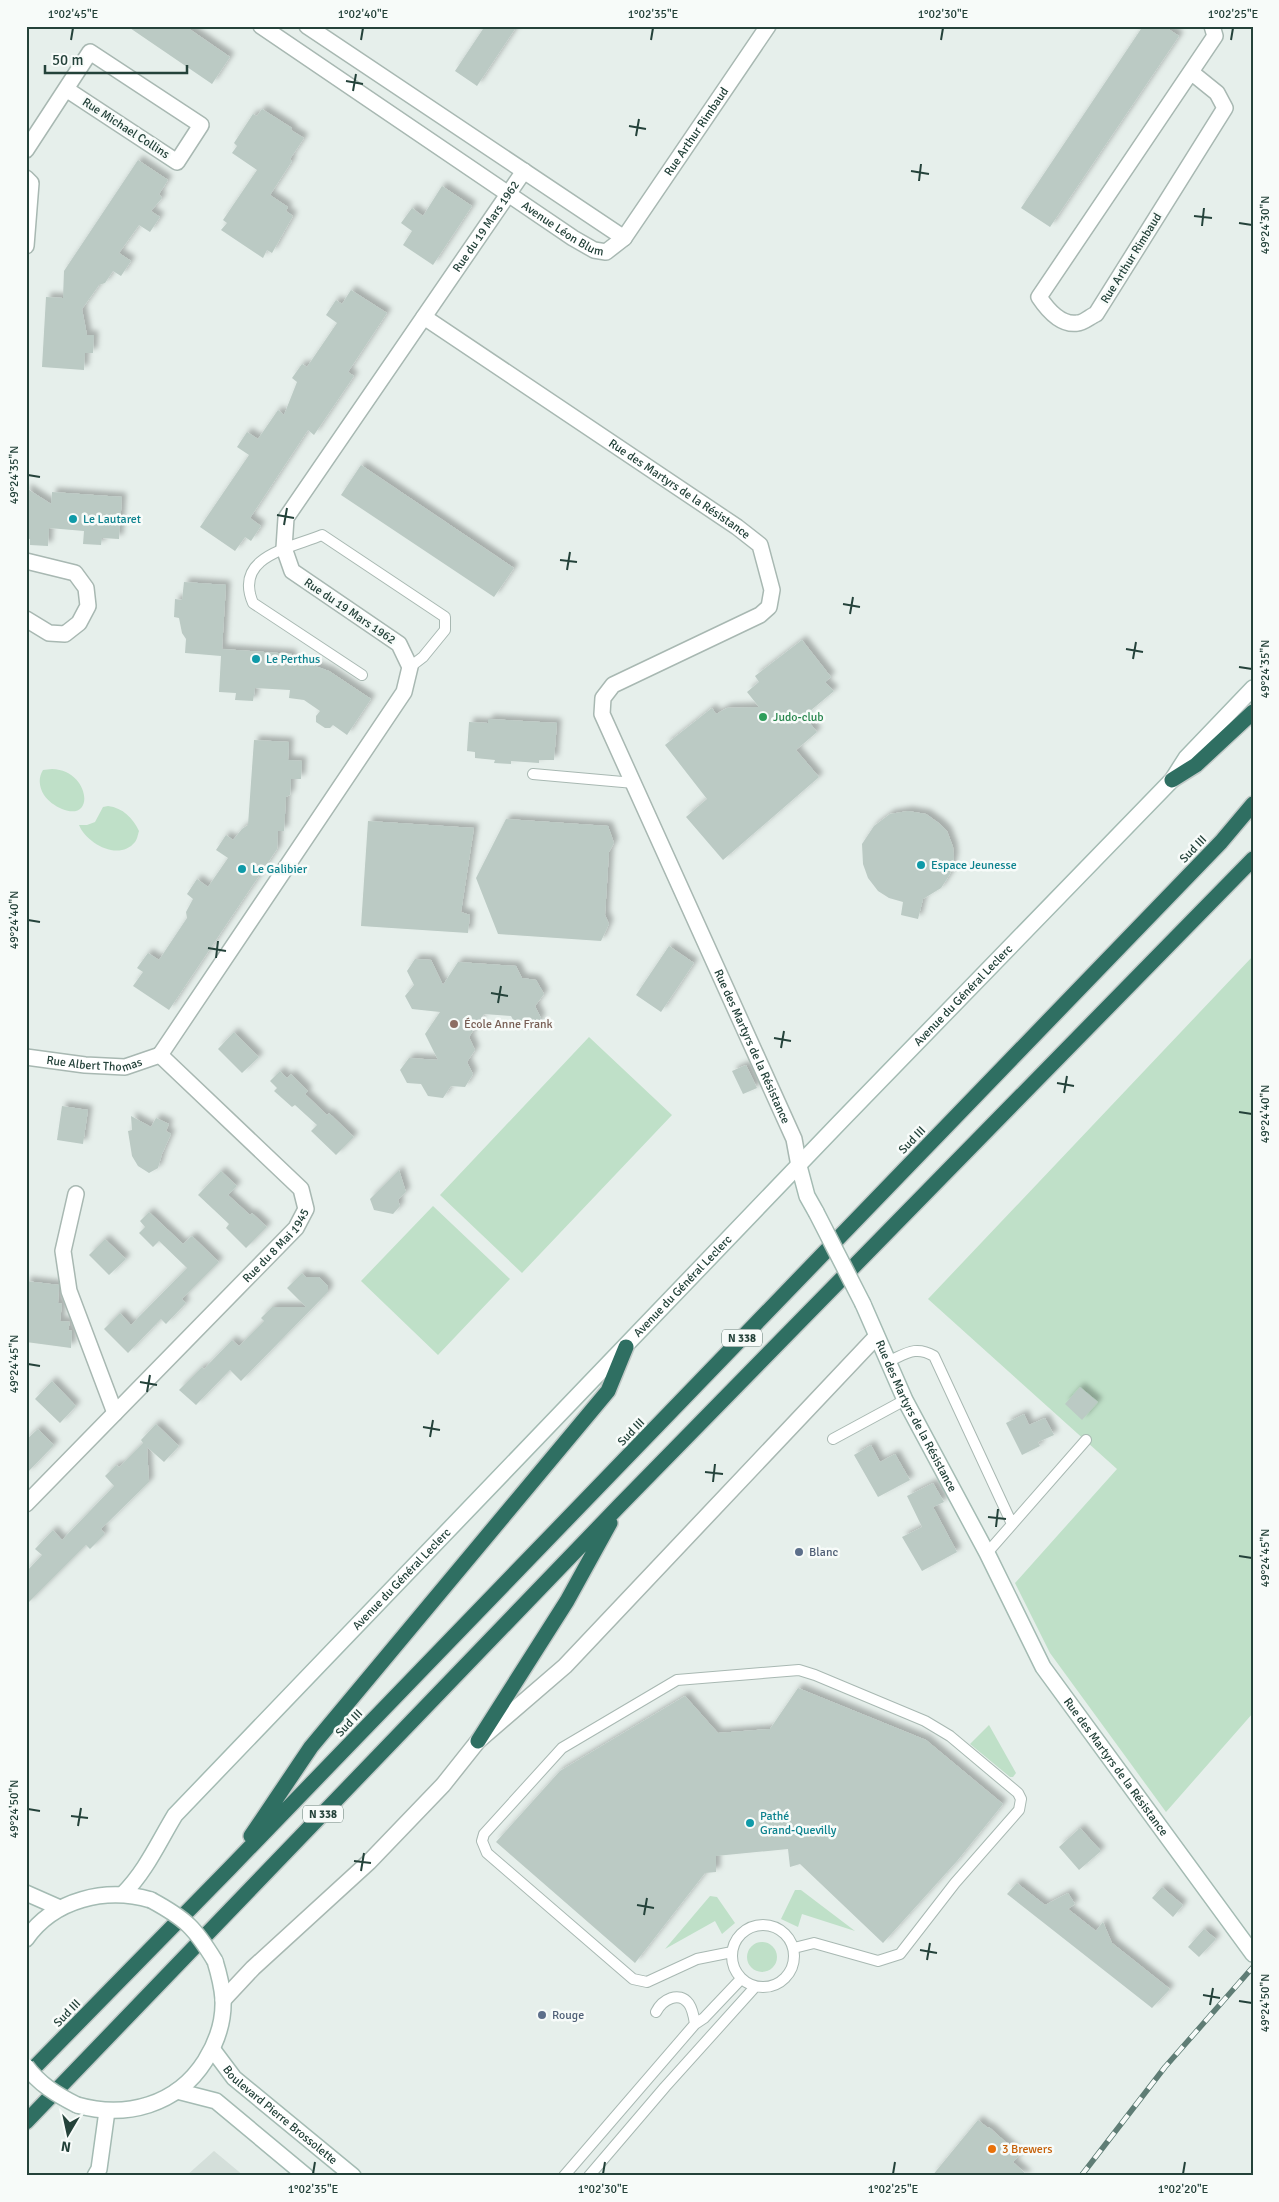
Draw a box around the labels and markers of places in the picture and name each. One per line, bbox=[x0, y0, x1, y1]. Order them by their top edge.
place label: Le Lautaret bbox=[83, 512, 141, 527]
marker: Le Lautaret bbox=[67, 513, 79, 525]
place label: Le Perthus bbox=[266, 652, 320, 667]
marker: Le Perthus bbox=[250, 653, 262, 665]
place label: Judo-club bbox=[773, 710, 824, 725]
marker: Judo-club bbox=[757, 711, 769, 723]
place label: Espace Jeunesse bbox=[931, 858, 1017, 873]
marker: Espace Jeunesse bbox=[915, 859, 927, 871]
place label: Le Galibier bbox=[252, 862, 308, 877]
marker: Le Galibier bbox=[236, 863, 248, 875]
place label: École Anne Frank bbox=[464, 1017, 553, 1032]
marker: École Anne Frank bbox=[448, 1018, 460, 1030]
place label: Blanc bbox=[809, 1545, 838, 1560]
marker: Blanc bbox=[793, 1546, 805, 1558]
place label: Pathé Grand-Quevilly bbox=[760, 1809, 837, 1838]
marker: Pathé Grand-Quevilly bbox=[744, 1817, 756, 1829]
place label: Rouge bbox=[552, 2008, 584, 2023]
marker: Rouge bbox=[536, 2009, 548, 2021]
place label: 3 Brewers bbox=[1002, 2142, 1052, 2157]
marker: 3 Brewers bbox=[986, 2143, 998, 2155]

